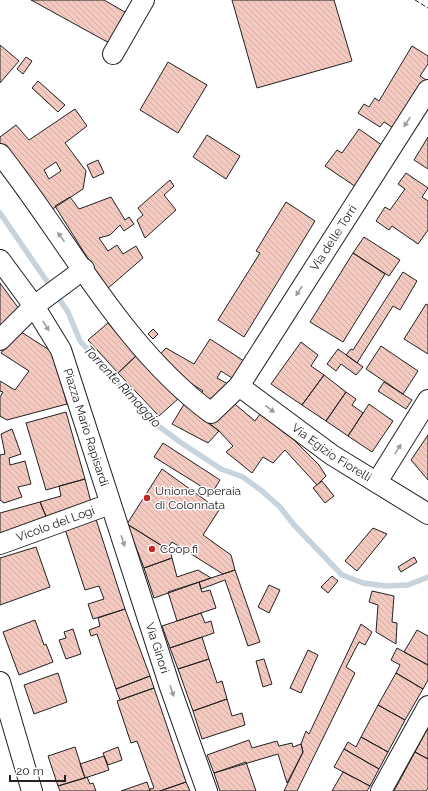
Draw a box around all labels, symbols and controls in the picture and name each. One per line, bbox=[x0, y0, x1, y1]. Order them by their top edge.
one-way arrow bbox=[403, 117, 411, 127]
street label: Via delle Torri bbox=[307, 202, 360, 273]
one-way arrow bbox=[57, 232, 65, 243]
one-way arrow bbox=[296, 285, 303, 297]
one-way arrow bbox=[43, 320, 50, 332]
water label: Torrente Rimaggio bbox=[81, 342, 164, 430]
street label: Piazza Mario Rapisardi bbox=[60, 367, 112, 488]
one-way arrow bbox=[265, 405, 275, 413]
street label: Via Egizio Fiorelli bbox=[289, 420, 374, 484]
one-way arrow bbox=[394, 443, 401, 455]
place label: Unione Operaia di Colonnata bbox=[155, 484, 241, 512]
marker: Unione Operaia di Colonnata bbox=[142, 493, 152, 503]
street label: Vicolo del Logi bbox=[14, 503, 97, 545]
one-way arrow bbox=[120, 536, 126, 548]
place label: Coop.fi bbox=[160, 542, 198, 556]
marker: Coop.fi bbox=[147, 544, 157, 554]
street label: Via Ginori bbox=[143, 621, 172, 675]
one-way arrow bbox=[169, 686, 175, 698]
scale bar bbox=[10, 757, 65, 783]
text: 20 m bbox=[16, 764, 44, 778]

